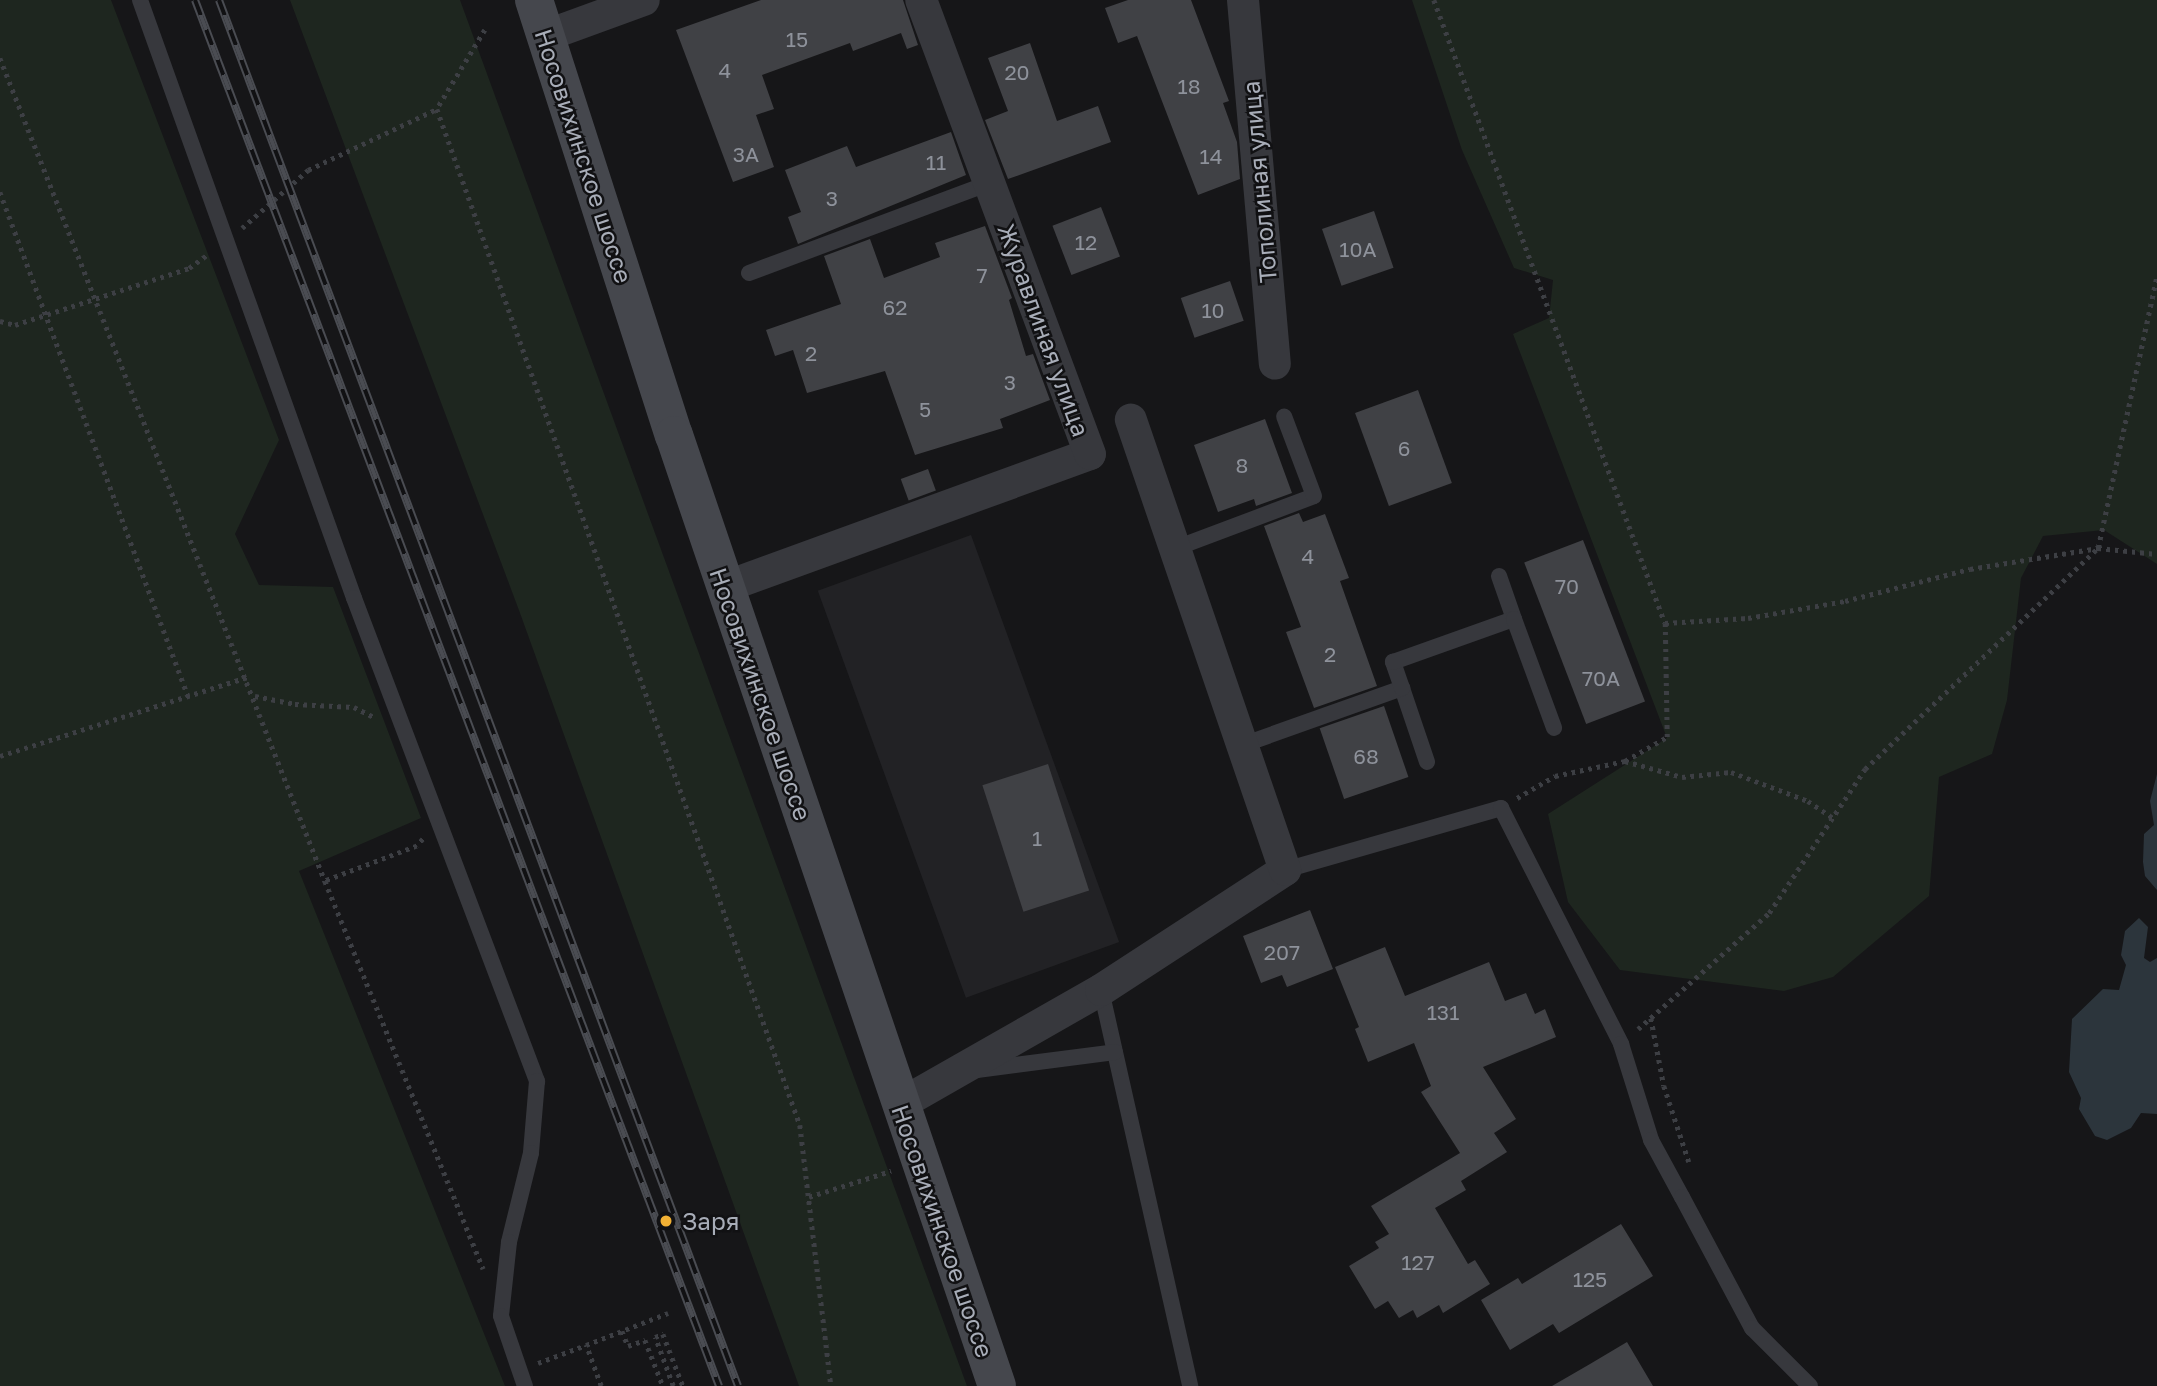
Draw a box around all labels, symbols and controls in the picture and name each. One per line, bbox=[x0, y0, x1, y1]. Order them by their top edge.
street label: Носовихинское шоссе bbox=[529, 25, 639, 287]
house number: 15 bbox=[786, 26, 808, 52]
house number: 4 bbox=[719, 57, 731, 83]
house number: 20 bbox=[1004, 59, 1030, 85]
house number: 18 bbox=[1178, 73, 1200, 99]
street label: Тополиная улица bbox=[1236, 80, 1282, 284]
house number: 3А bbox=[733, 141, 759, 167]
house number: 14 bbox=[1200, 143, 1222, 169]
house number: 11 bbox=[926, 149, 946, 175]
house number: 3 bbox=[826, 185, 838, 211]
street label: Журавлиная улица bbox=[992, 220, 1096, 440]
house number: 12 bbox=[1075, 229, 1097, 255]
house number: 10А bbox=[1339, 236, 1377, 262]
house number: 7 bbox=[976, 262, 988, 288]
house number: 62 bbox=[883, 294, 907, 320]
house number: 10 bbox=[1201, 297, 1225, 323]
house number: 2 bbox=[805, 340, 817, 366]
house number: 3 bbox=[1004, 369, 1016, 395]
house number: 5 bbox=[919, 396, 931, 422]
house number: 6 bbox=[1398, 435, 1410, 461]
house number: 8 bbox=[1236, 452, 1248, 478]
house number: 4 bbox=[1302, 543, 1314, 569]
street label: Носовихинское шоссе bbox=[704, 564, 818, 824]
house number: 70 bbox=[1555, 573, 1579, 599]
house number: 2 bbox=[1324, 641, 1336, 667]
house number: 70А bbox=[1582, 665, 1620, 691]
house number: 68 bbox=[1353, 743, 1379, 769]
house number: 1 bbox=[1032, 825, 1042, 851]
house number: 207 bbox=[1264, 939, 1300, 965]
house number: 131 bbox=[1427, 999, 1459, 1025]
street label: Носовихинское шоссе bbox=[886, 1101, 1000, 1361]
place label: Заря bbox=[682, 1207, 739, 1235]
marker: Заря bbox=[656, 1211, 676, 1231]
house number: 127 bbox=[1401, 1249, 1435, 1275]
house number: 125 bbox=[1573, 1266, 1607, 1292]

